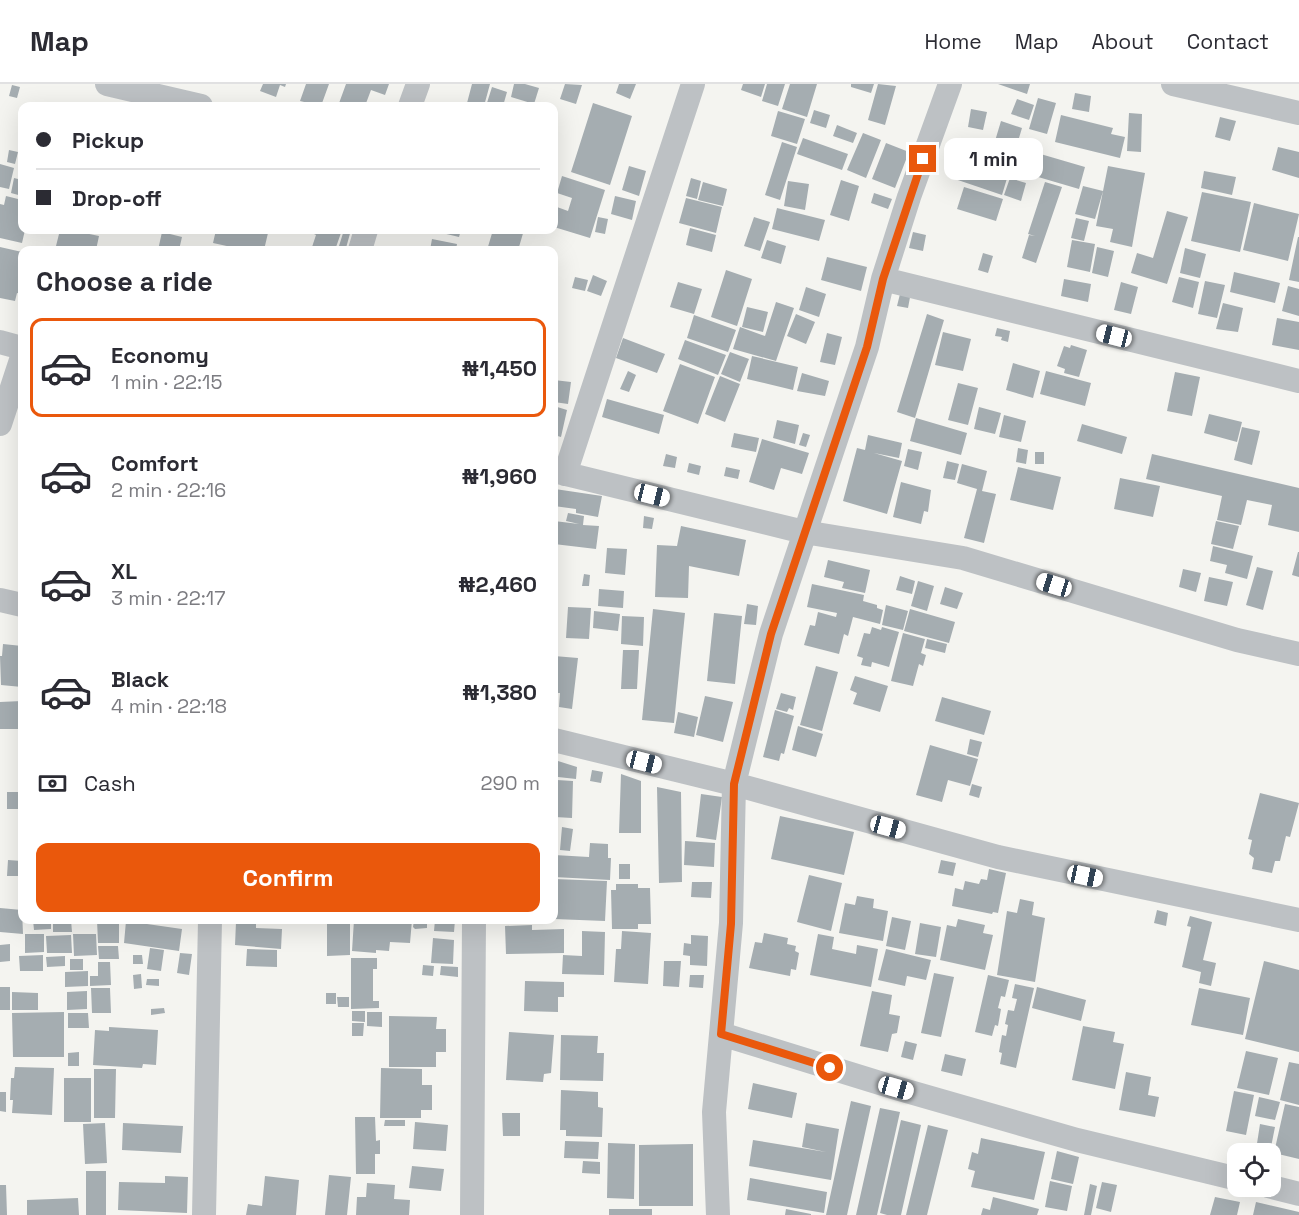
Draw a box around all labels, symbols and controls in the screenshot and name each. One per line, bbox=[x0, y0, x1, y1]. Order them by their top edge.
text: Map bbox=[30, 23, 89, 59]
text: Home bbox=[924, 28, 982, 55]
text: Map bbox=[1015, 28, 1059, 55]
text: About bbox=[1092, 28, 1154, 55]
text: Contact bbox=[1187, 28, 1269, 55]
text: Pickup bbox=[72, 126, 144, 154]
callout: 1 min bbox=[944, 138, 1043, 180]
route end bbox=[909, 145, 936, 172]
text: 1 min bbox=[969, 146, 1018, 172]
text: Drop-off bbox=[72, 184, 162, 212]
text: Choose a ride bbox=[36, 264, 213, 299]
car bbox=[1094, 323, 1134, 349]
icon: car bbox=[39, 341, 93, 395]
text: Economy bbox=[111, 341, 209, 369]
text: ₦1,450 bbox=[461, 354, 537, 382]
text: 1 min · 22:15 bbox=[111, 369, 222, 395]
icon: car bbox=[39, 449, 93, 503]
text: Comfort bbox=[111, 449, 199, 477]
text: ₦1,960 bbox=[461, 462, 537, 490]
text: 2 min · 22:16 bbox=[111, 477, 226, 503]
car bbox=[632, 482, 672, 508]
icon: car bbox=[39, 557, 93, 611]
text: XL bbox=[111, 557, 137, 585]
text: ₦2,460 bbox=[458, 570, 537, 598]
car bbox=[1034, 571, 1074, 599]
text: 3 min · 22:17 bbox=[111, 585, 225, 611]
icon: car bbox=[39, 665, 93, 719]
text: Black bbox=[111, 665, 169, 693]
text: ₦1,380 bbox=[462, 678, 537, 706]
text: 4 min · 22:18 bbox=[111, 693, 227, 719]
car bbox=[624, 749, 664, 775]
icon: cash bbox=[36, 767, 69, 800]
text: Cash bbox=[84, 769, 136, 797]
text: 290 m bbox=[481, 770, 540, 796]
car bbox=[868, 814, 908, 840]
button: Confirm bbox=[36, 843, 540, 912]
car bbox=[1066, 863, 1104, 889]
route start bbox=[816, 1054, 843, 1081]
car bbox=[876, 1074, 916, 1102]
map controls bbox=[1227, 1143, 1281, 1197]
button: locate bbox=[1227, 1143, 1281, 1197]

